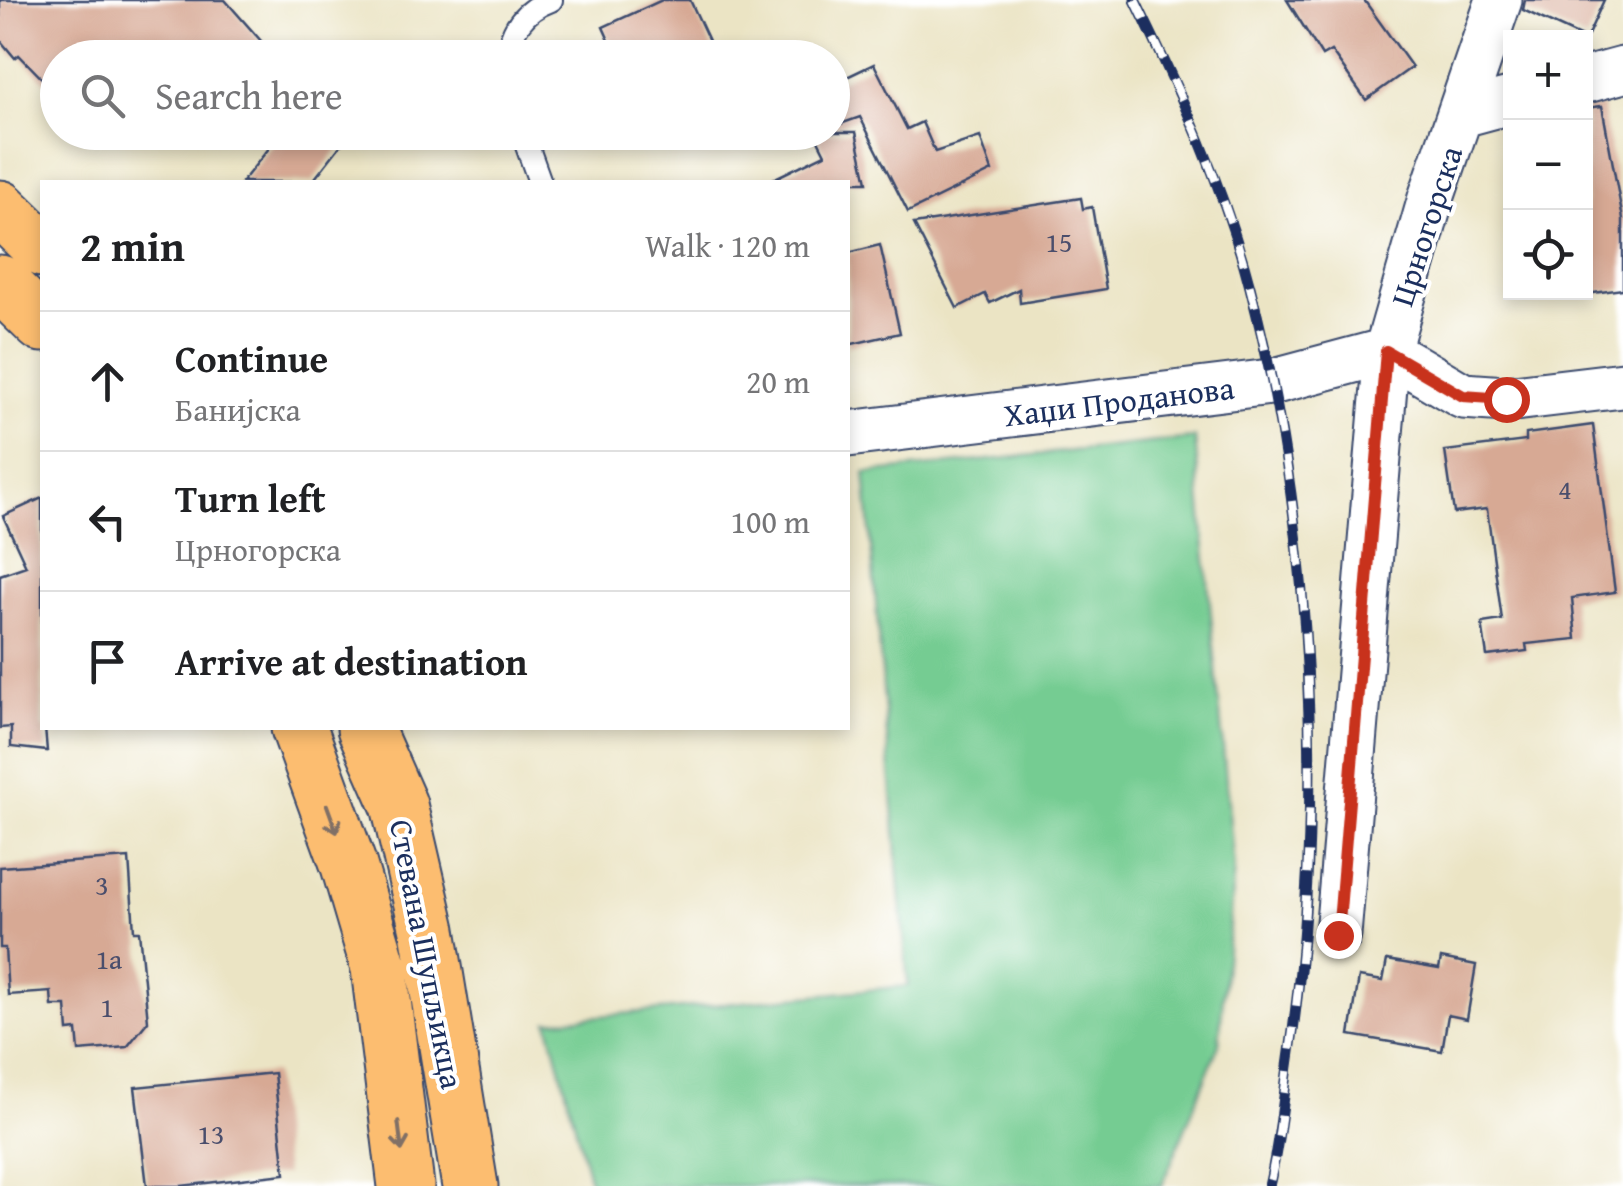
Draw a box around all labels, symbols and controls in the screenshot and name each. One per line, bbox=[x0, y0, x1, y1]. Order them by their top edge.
map controls bbox=[1503, 30, 1593, 300]
button: + bbox=[1503, 30, 1593, 120]
search box bbox=[40, 40, 850, 150]
text: Search here bbox=[155, 67, 343, 123]
icon: search bbox=[75, 68, 130, 123]
button: − bbox=[1503, 120, 1593, 210]
street label: Црногорска bbox=[1378, 139, 1474, 312]
button: locate bbox=[1503, 210, 1593, 300]
text: 2 min bbox=[80, 215, 185, 276]
house number: 15 bbox=[1046, 221, 1072, 262]
text: Walk · 120 m bbox=[645, 222, 810, 269]
text: Continue bbox=[175, 330, 328, 386]
icon: ahead bbox=[80, 354, 135, 409]
text: 20 m bbox=[746, 358, 810, 405]
street label: Хаџи Проданова bbox=[1001, 363, 1237, 438]
route start bbox=[1484, 377, 1530, 423]
text: Банијска bbox=[175, 386, 301, 433]
house number: 4 bbox=[1558, 468, 1572, 509]
text: Turn left bbox=[175, 470, 326, 526]
icon: left bbox=[80, 494, 135, 549]
text: 100 m bbox=[731, 498, 810, 545]
text: Црногорска bbox=[175, 526, 341, 573]
text: Arrive at destination bbox=[175, 633, 528, 689]
icon: arrive bbox=[80, 634, 135, 689]
one-way arrow bbox=[324, 803, 342, 834]
street label: Стевана Шупљикца bbox=[378, 815, 476, 1093]
house number: 3 bbox=[95, 864, 109, 905]
route end bbox=[1316, 913, 1362, 959]
house number: 1a bbox=[96, 938, 123, 979]
house number: 1 bbox=[100, 986, 114, 1027]
house number: 13 bbox=[198, 1113, 224, 1154]
one-way arrow bbox=[391, 1119, 410, 1151]

